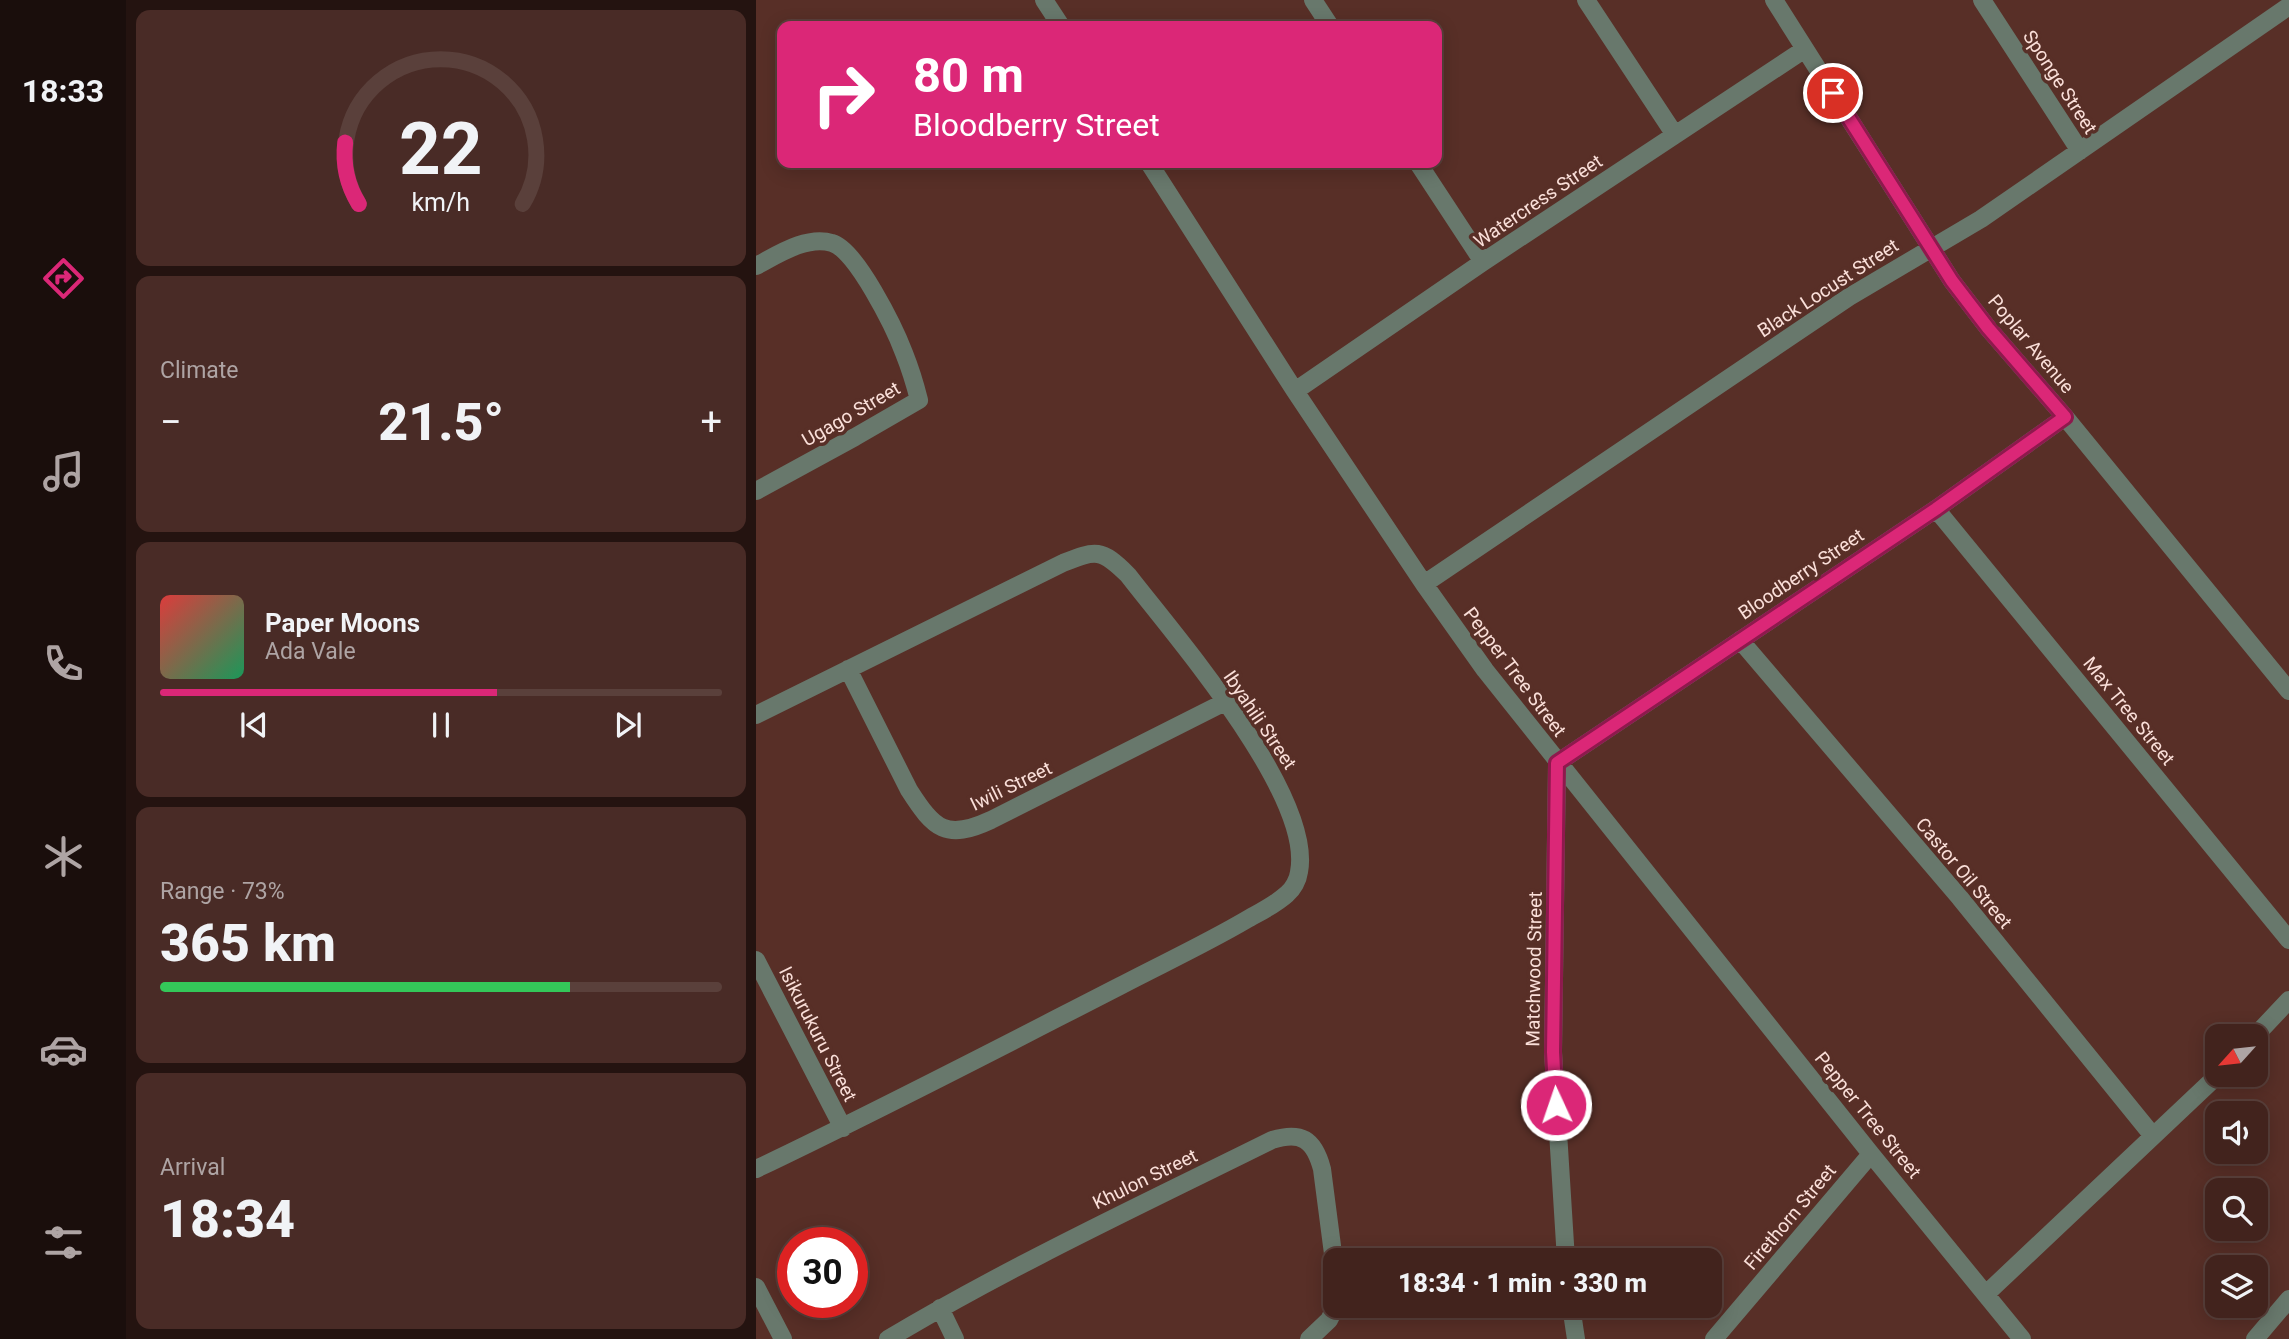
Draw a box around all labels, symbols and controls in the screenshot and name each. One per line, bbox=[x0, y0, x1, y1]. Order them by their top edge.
street label: Sponge Street bbox=[2018, 26, 2102, 138]
text: 80 m bbox=[913, 47, 1024, 104]
icon: right bbox=[798, 49, 889, 140]
pin bbox=[1803, 63, 1863, 123]
text: 18:33 bbox=[22, 72, 104, 110]
icon: arrive bbox=[1814, 74, 1852, 112]
text: 22 bbox=[399, 106, 483, 192]
text: Bloodberry Street bbox=[913, 106, 1160, 144]
street label: Watercress Street bbox=[1469, 149, 1607, 253]
text: km/h bbox=[412, 188, 470, 217]
street label: Black Locust Street bbox=[1753, 234, 1903, 342]
icon: directions bbox=[39, 254, 88, 303]
street label: Poplar Avenue bbox=[1983, 290, 2079, 398]
text: Climate bbox=[160, 357, 239, 384]
street label: Ugago Street bbox=[798, 377, 904, 451]
text: 21.5° bbox=[378, 392, 504, 453]
text: − bbox=[160, 400, 182, 444]
text: + bbox=[700, 400, 722, 444]
icon: music bbox=[39, 447, 88, 496]
street label: Bloodberry Street bbox=[1734, 524, 1868, 624]
street label: Pepper Tree Street bbox=[1459, 603, 1571, 741]
text: Paper Moons bbox=[265, 608, 420, 638]
text: Ada Vale bbox=[265, 638, 356, 665]
icon: phone bbox=[39, 639, 88, 688]
street label: Max Tree Street bbox=[2078, 652, 2180, 770]
street label: Ibyahili Street bbox=[1219, 666, 1301, 774]
icon: previous bbox=[235, 706, 273, 744]
icon: pause bbox=[422, 706, 460, 744]
icon: next bbox=[609, 706, 647, 744]
street label: Iwili Street bbox=[966, 756, 1056, 816]
street label: Castor Oil Street bbox=[1911, 813, 2017, 933]
icon: climate bbox=[39, 832, 88, 881]
text: Range · 73% bbox=[160, 878, 285, 905]
street label: Matchwood Street bbox=[1521, 891, 1547, 1047]
text: 365 km bbox=[160, 913, 336, 974]
street label: Isikurukuru Street bbox=[774, 963, 862, 1105]
north arrow bbox=[2205, 1024, 2268, 1087]
map controls bbox=[2205, 1024, 2268, 1318]
icon: car bbox=[39, 1025, 88, 1074]
street label: Pepper Tree Street bbox=[1810, 1047, 1926, 1183]
position arrow bbox=[1519, 1068, 1593, 1142]
button: sound bbox=[2205, 1101, 2268, 1164]
street label: Khulon Street bbox=[1089, 1144, 1201, 1214]
text: Arrival bbox=[160, 1154, 225, 1181]
street label: Firethorn Street bbox=[1739, 1160, 1841, 1274]
button: search bbox=[2205, 1178, 2268, 1241]
text: 18:34 bbox=[160, 1189, 295, 1250]
icon: filters bbox=[39, 1218, 88, 1267]
speed limit sign: 30 bbox=[777, 1227, 868, 1318]
button: layers bbox=[2205, 1255, 2268, 1318]
text: 18:34 · 1 min · 330 m bbox=[1398, 1268, 1647, 1298]

